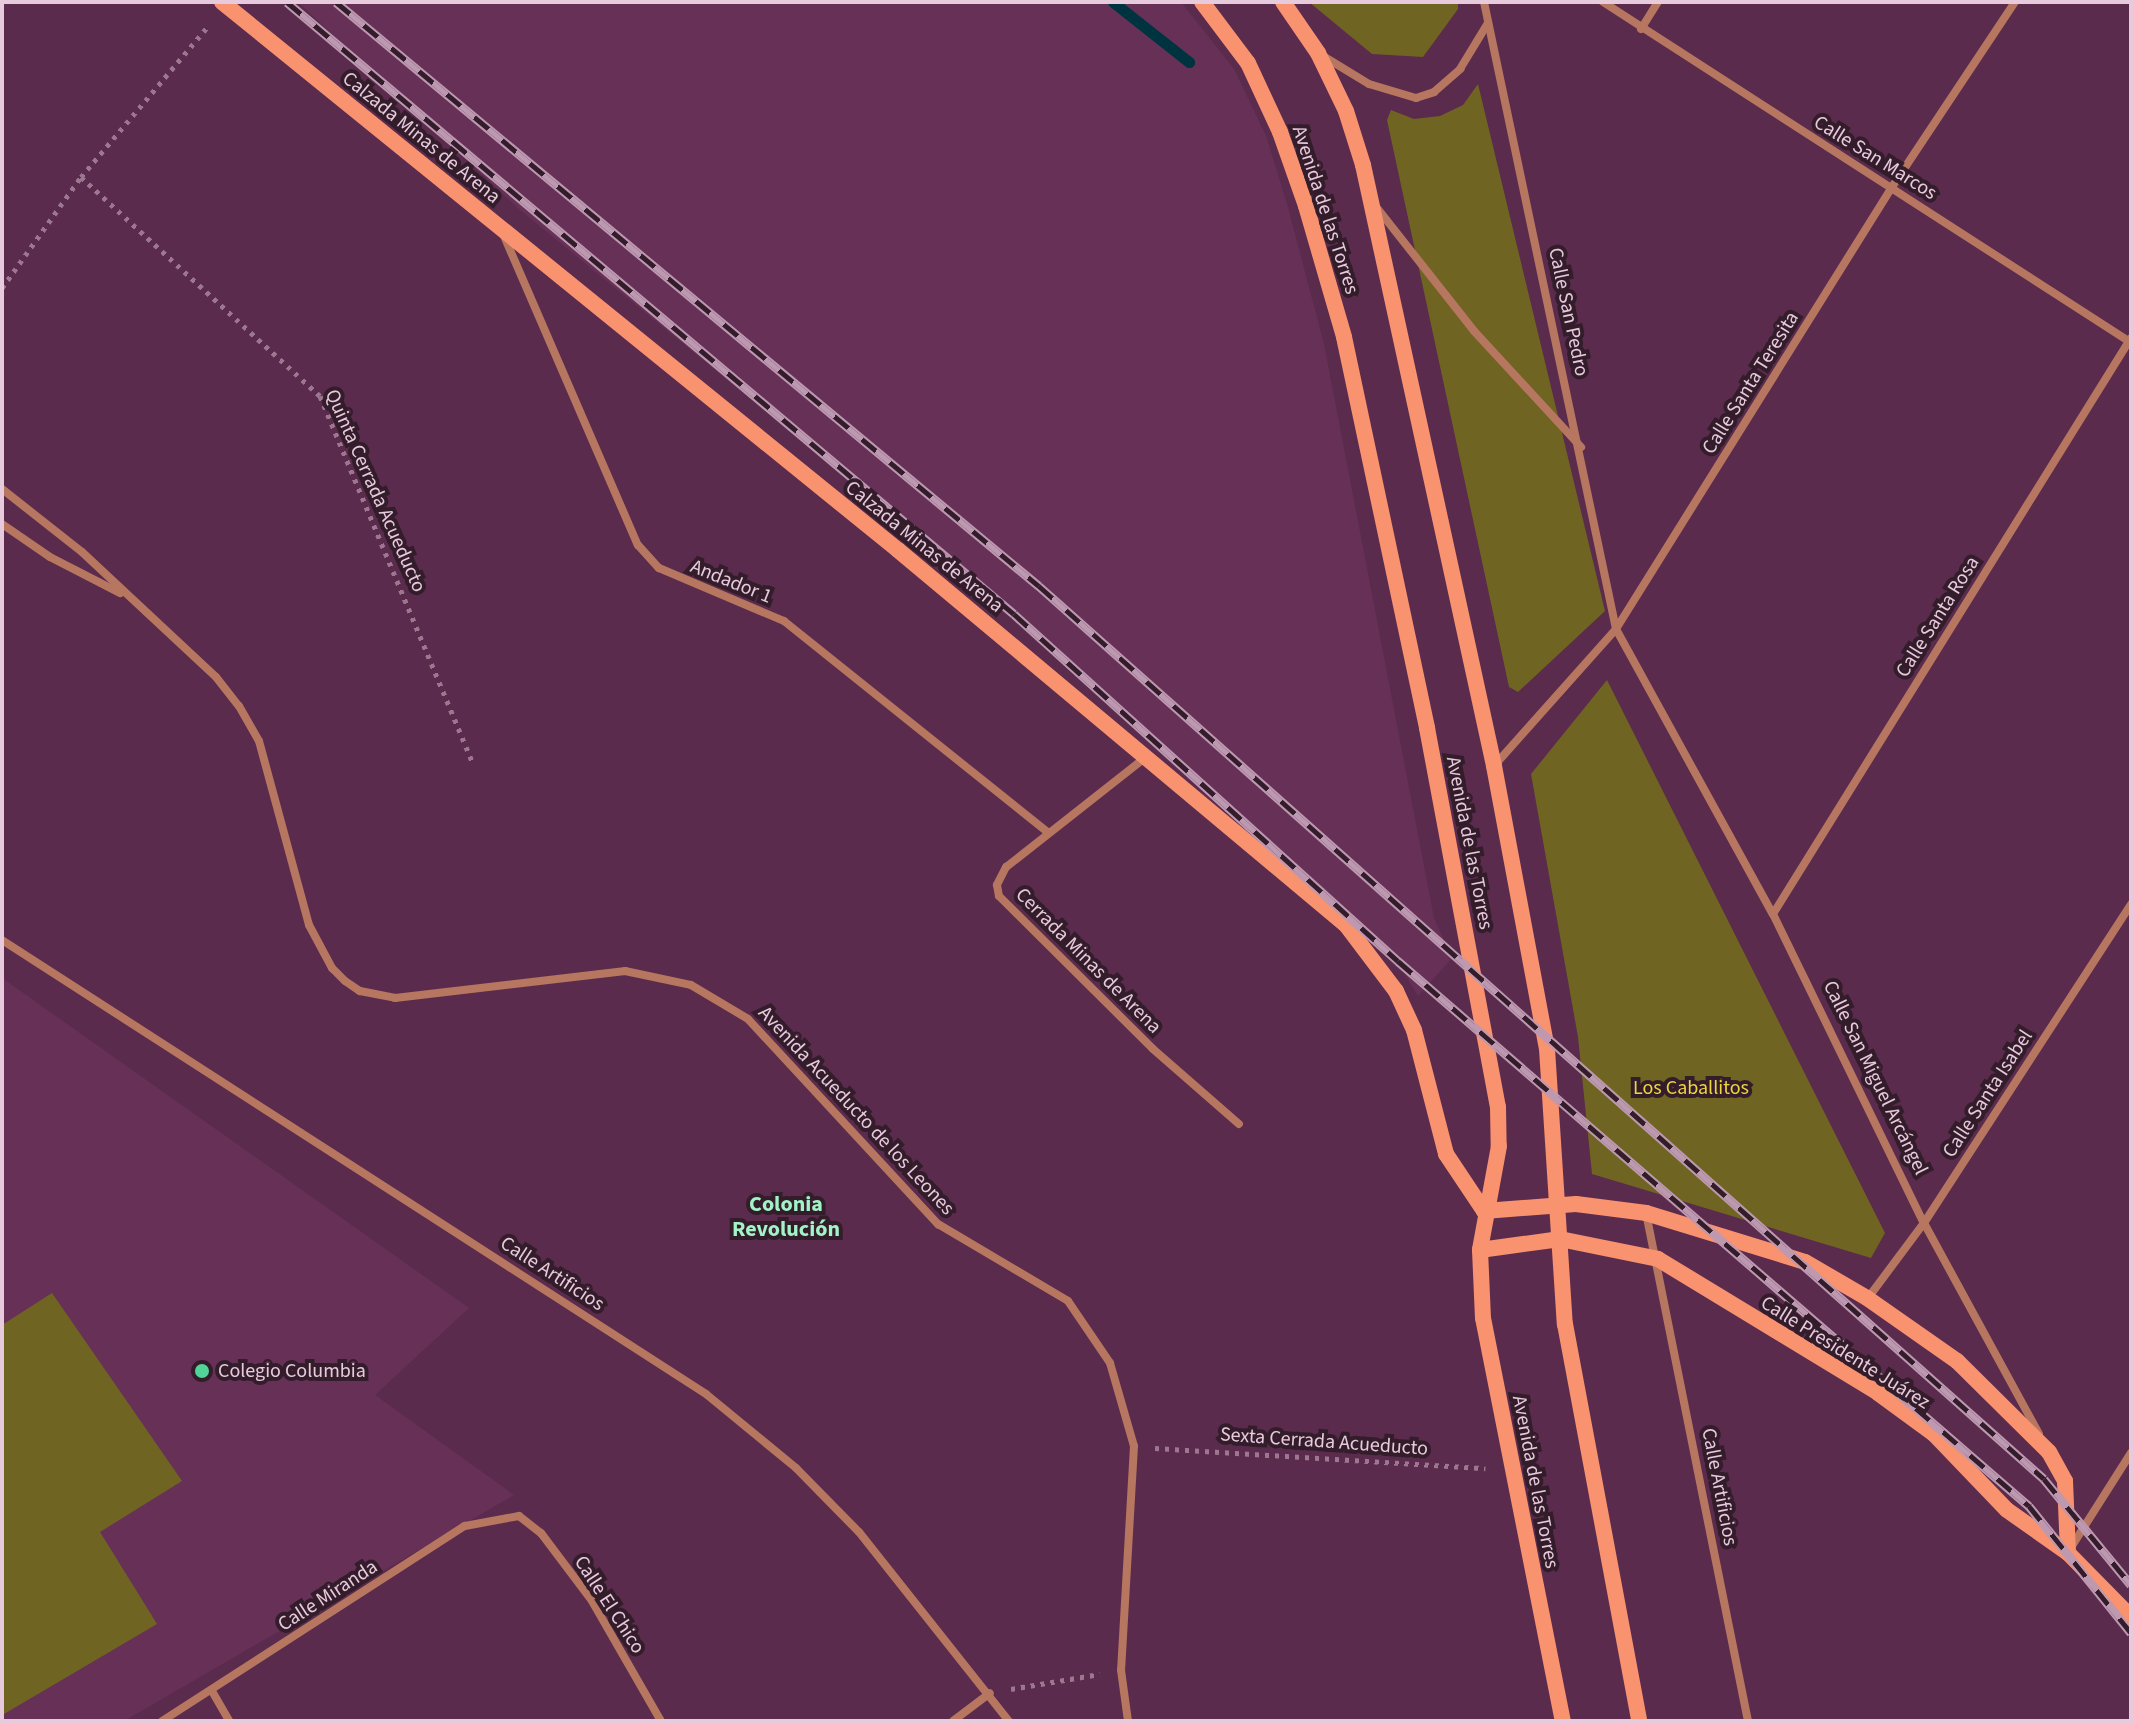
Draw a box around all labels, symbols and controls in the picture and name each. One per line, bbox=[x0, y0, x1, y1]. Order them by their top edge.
street label: Calzada Minas de Arena bbox=[337, 67, 505, 209]
street label: Calle San Marcos bbox=[1809, 111, 1941, 205]
street label: Avenida de las Torres bbox=[1286, 123, 1364, 297]
street label: Calle San Pedro bbox=[1543, 246, 1593, 378]
street label: Calle Santa Teresita bbox=[1698, 307, 1804, 459]
street label: Quinta Cerrada Acueducto bbox=[319, 386, 431, 596]
street label: Calzada Minas de Arena bbox=[840, 476, 1008, 618]
street label: Calle Santa Rosa bbox=[1891, 552, 1985, 682]
street label: Andador 1 bbox=[687, 555, 775, 609]
street label: Avenida de las Torres bbox=[1440, 754, 1498, 932]
street label: Cerrada Minas de Arena bbox=[1010, 883, 1166, 1039]
street label: Calle San Miguel Arcángel bbox=[1818, 977, 1932, 1179]
street label: Avenida Acueducto de los Leones bbox=[753, 1002, 959, 1220]
street label: Calle Santa Isabel bbox=[1938, 1026, 2038, 1162]
park label: Los Caballitos bbox=[1633, 1076, 1749, 1100]
district label: Colonia Revolución bbox=[732, 1191, 840, 1242]
street label: Calle Artificios bbox=[496, 1232, 608, 1316]
street label: Calle Presidente Juárez bbox=[1756, 1291, 1934, 1415]
place label: Colegio Columbia bbox=[218, 1359, 366, 1383]
marker: Colegio Columbia bbox=[193, 1362, 211, 1380]
street label: Avenida de las Torres bbox=[1506, 1393, 1564, 1571]
street label: Sexta Cerrada Acueducto bbox=[1219, 1423, 1429, 1461]
street label: Calle Artificios bbox=[1696, 1426, 1742, 1548]
street label: Calle El Chico bbox=[568, 1551, 650, 1659]
street label: Calle Miranda bbox=[274, 1555, 382, 1637]

